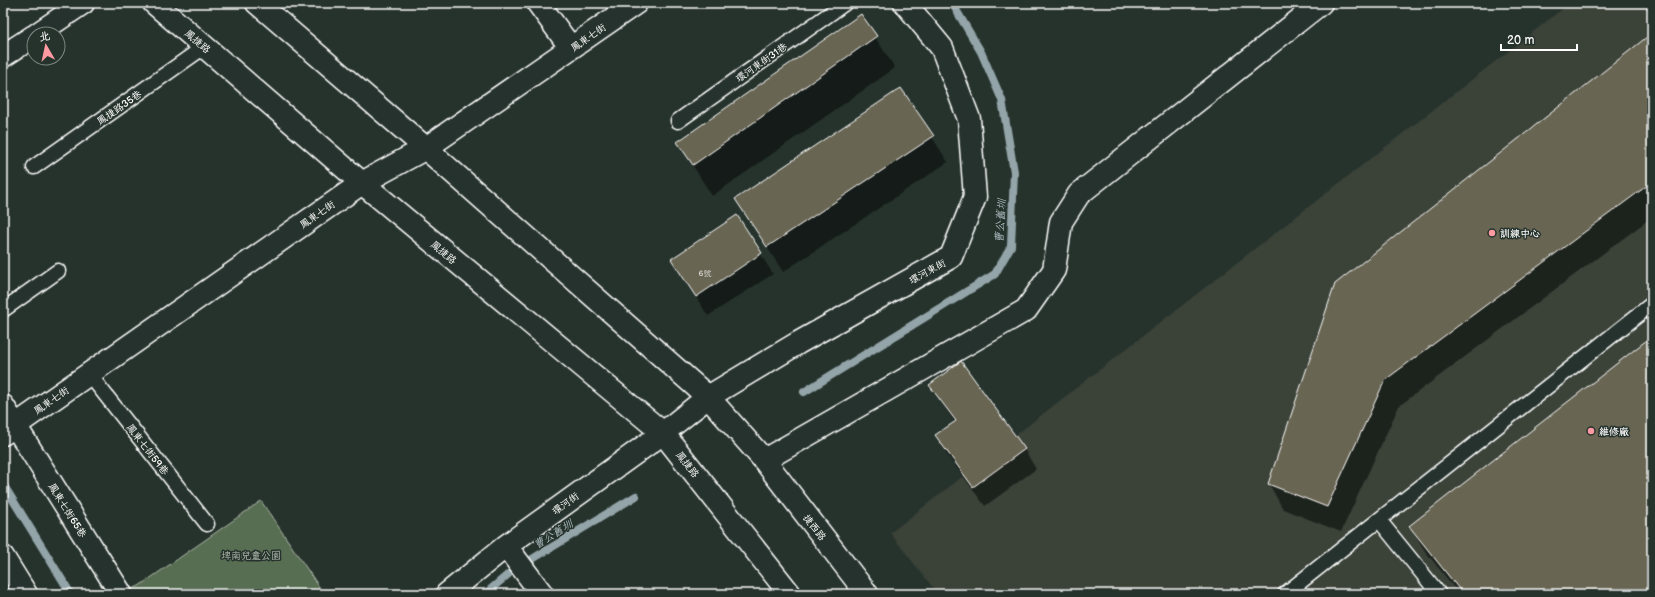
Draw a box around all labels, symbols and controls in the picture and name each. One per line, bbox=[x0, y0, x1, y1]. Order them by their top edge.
street label: 鳳東七街 bbox=[569, 21, 608, 54]
north arrow bbox=[26, 26, 66, 66]
scale bar bbox=[1501, 26, 1577, 52]
street label: 鳳捷路 bbox=[182, 27, 213, 56]
text: 北 bbox=[38, 29, 51, 44]
text: 20 m bbox=[1507, 33, 1534, 48]
street label: 環河東街31巷 bbox=[734, 40, 790, 85]
street label: 鳳捷路35巷 bbox=[95, 87, 145, 128]
street label: 鳳東七街 bbox=[298, 198, 337, 231]
water label: 曹公舊圳 bbox=[992, 198, 1009, 243]
marker: 訓練中心 bbox=[1487, 228, 1497, 238]
place label: 訓練中心 bbox=[1500, 228, 1540, 240]
street label: 鳳捷路 bbox=[428, 239, 459, 267]
street label: 環河東街 bbox=[907, 257, 948, 287]
house number: 6號 bbox=[699, 269, 711, 278]
street label: 鳳東七街 bbox=[32, 384, 71, 417]
street label: 鳳東七街59巷 bbox=[124, 422, 171, 478]
marker: 維修廠 bbox=[1586, 426, 1596, 436]
place label: 維修廠 bbox=[1599, 426, 1629, 438]
street label: 鳳捷路 bbox=[673, 449, 701, 480]
street label: 鳳東七街65巷 bbox=[46, 481, 89, 541]
street label: 環河街 bbox=[550, 490, 581, 517]
street label: 捷西路 bbox=[800, 512, 828, 543]
water label: 曹公舊圳 bbox=[531, 517, 576, 552]
park label: 埤南兒童公園 bbox=[221, 550, 281, 562]

